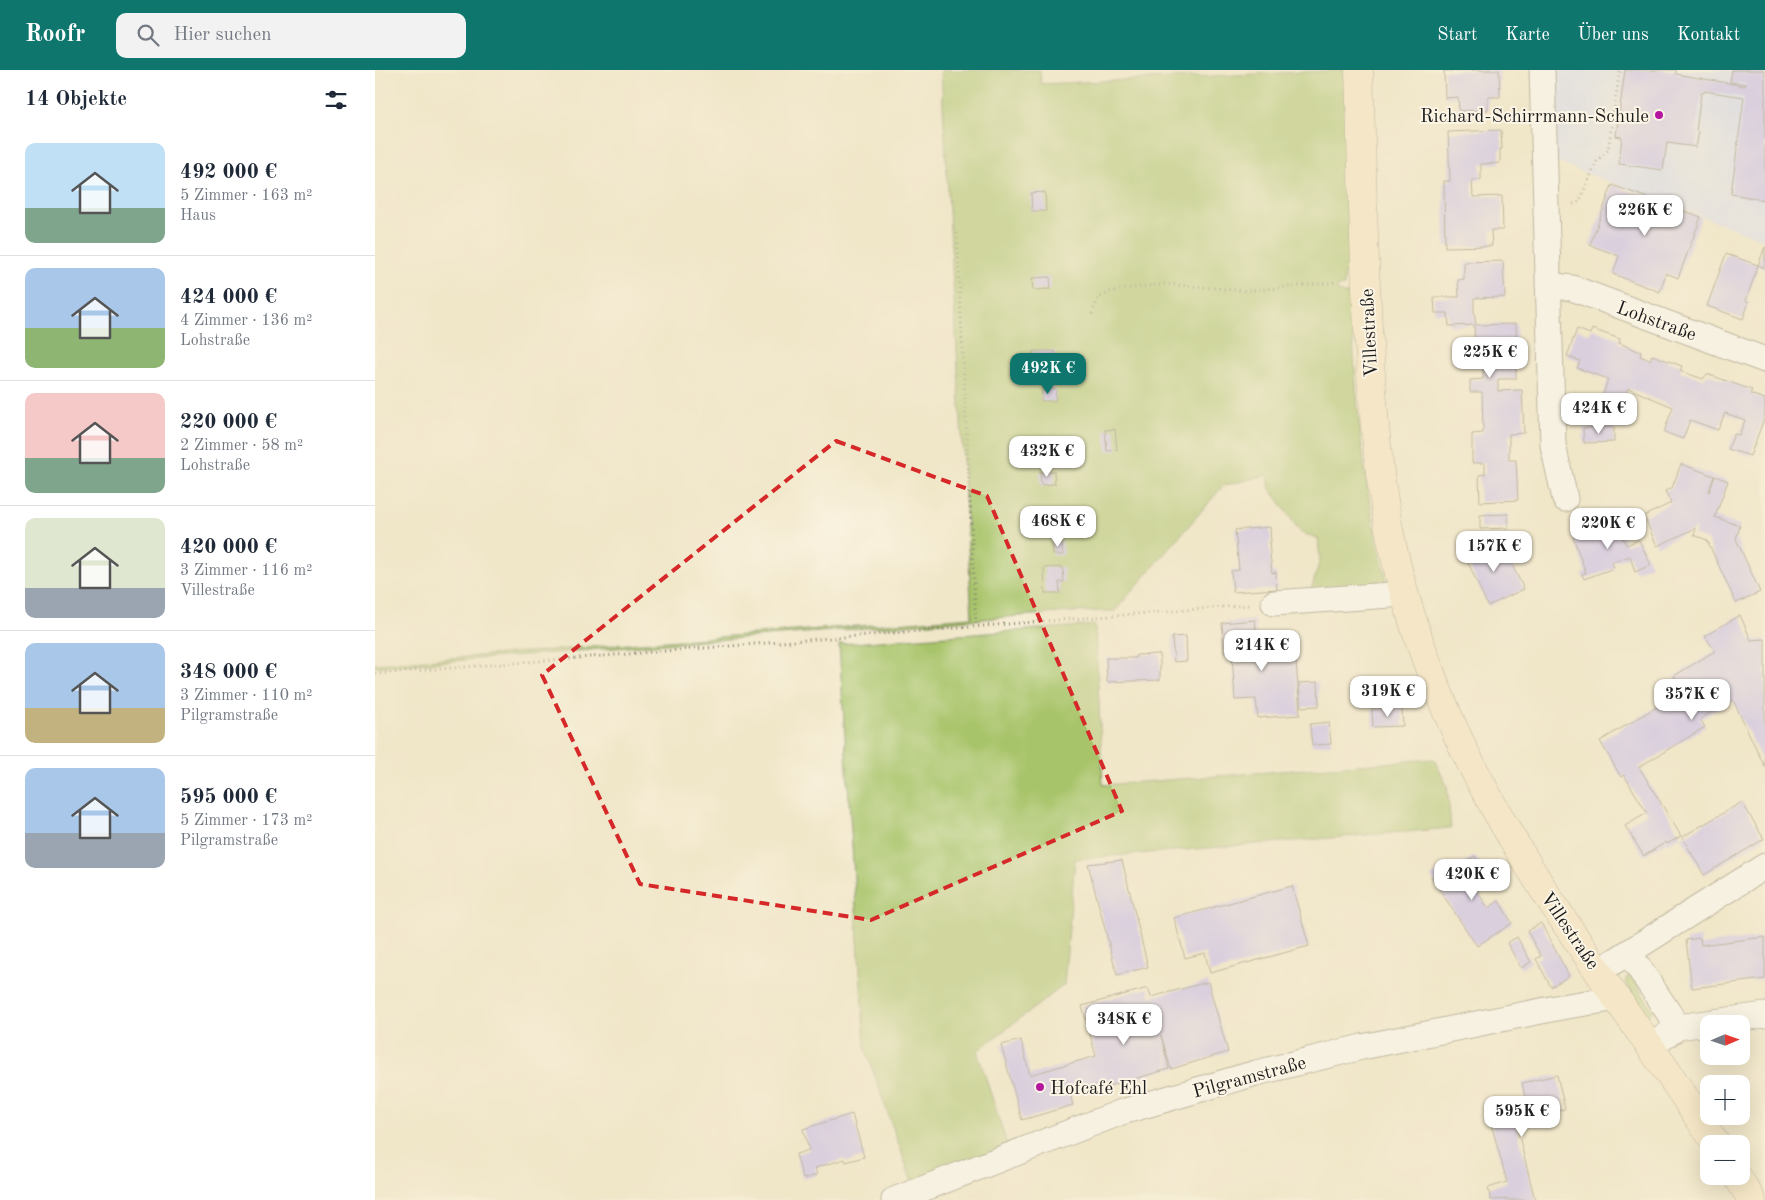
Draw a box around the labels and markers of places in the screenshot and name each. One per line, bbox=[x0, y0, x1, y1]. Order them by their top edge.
place label: Richard-Schirrmann-Schule bbox=[1420, 108, 1649, 127]
marker: Richard-Schirrmann-Schule bbox=[1653, 109, 1665, 121]
pin: 226K € bbox=[1604, 194, 1686, 237]
pin: 225K € bbox=[1449, 336, 1531, 379]
pin: 492K € bbox=[1007, 352, 1089, 395]
pin: 424K € bbox=[1558, 392, 1640, 435]
pin: 432K € bbox=[1006, 436, 1088, 478]
pin: 468K € bbox=[1017, 506, 1099, 548]
pin: 220K € bbox=[1567, 508, 1649, 550]
pin: 157K € bbox=[1453, 530, 1535, 573]
pin: 214K € bbox=[1221, 630, 1303, 672]
pin: 319K € bbox=[1347, 676, 1429, 718]
pin: 357K € bbox=[1651, 678, 1733, 721]
pin: 420K € bbox=[1431, 858, 1513, 901]
pin: 348K € bbox=[1083, 1004, 1165, 1046]
place label: Hofcafé Ehl bbox=[1050, 1080, 1147, 1099]
marker: Hofcafé Ehl bbox=[1034, 1081, 1046, 1093]
pin: 595K € bbox=[1481, 1096, 1563, 1138]

